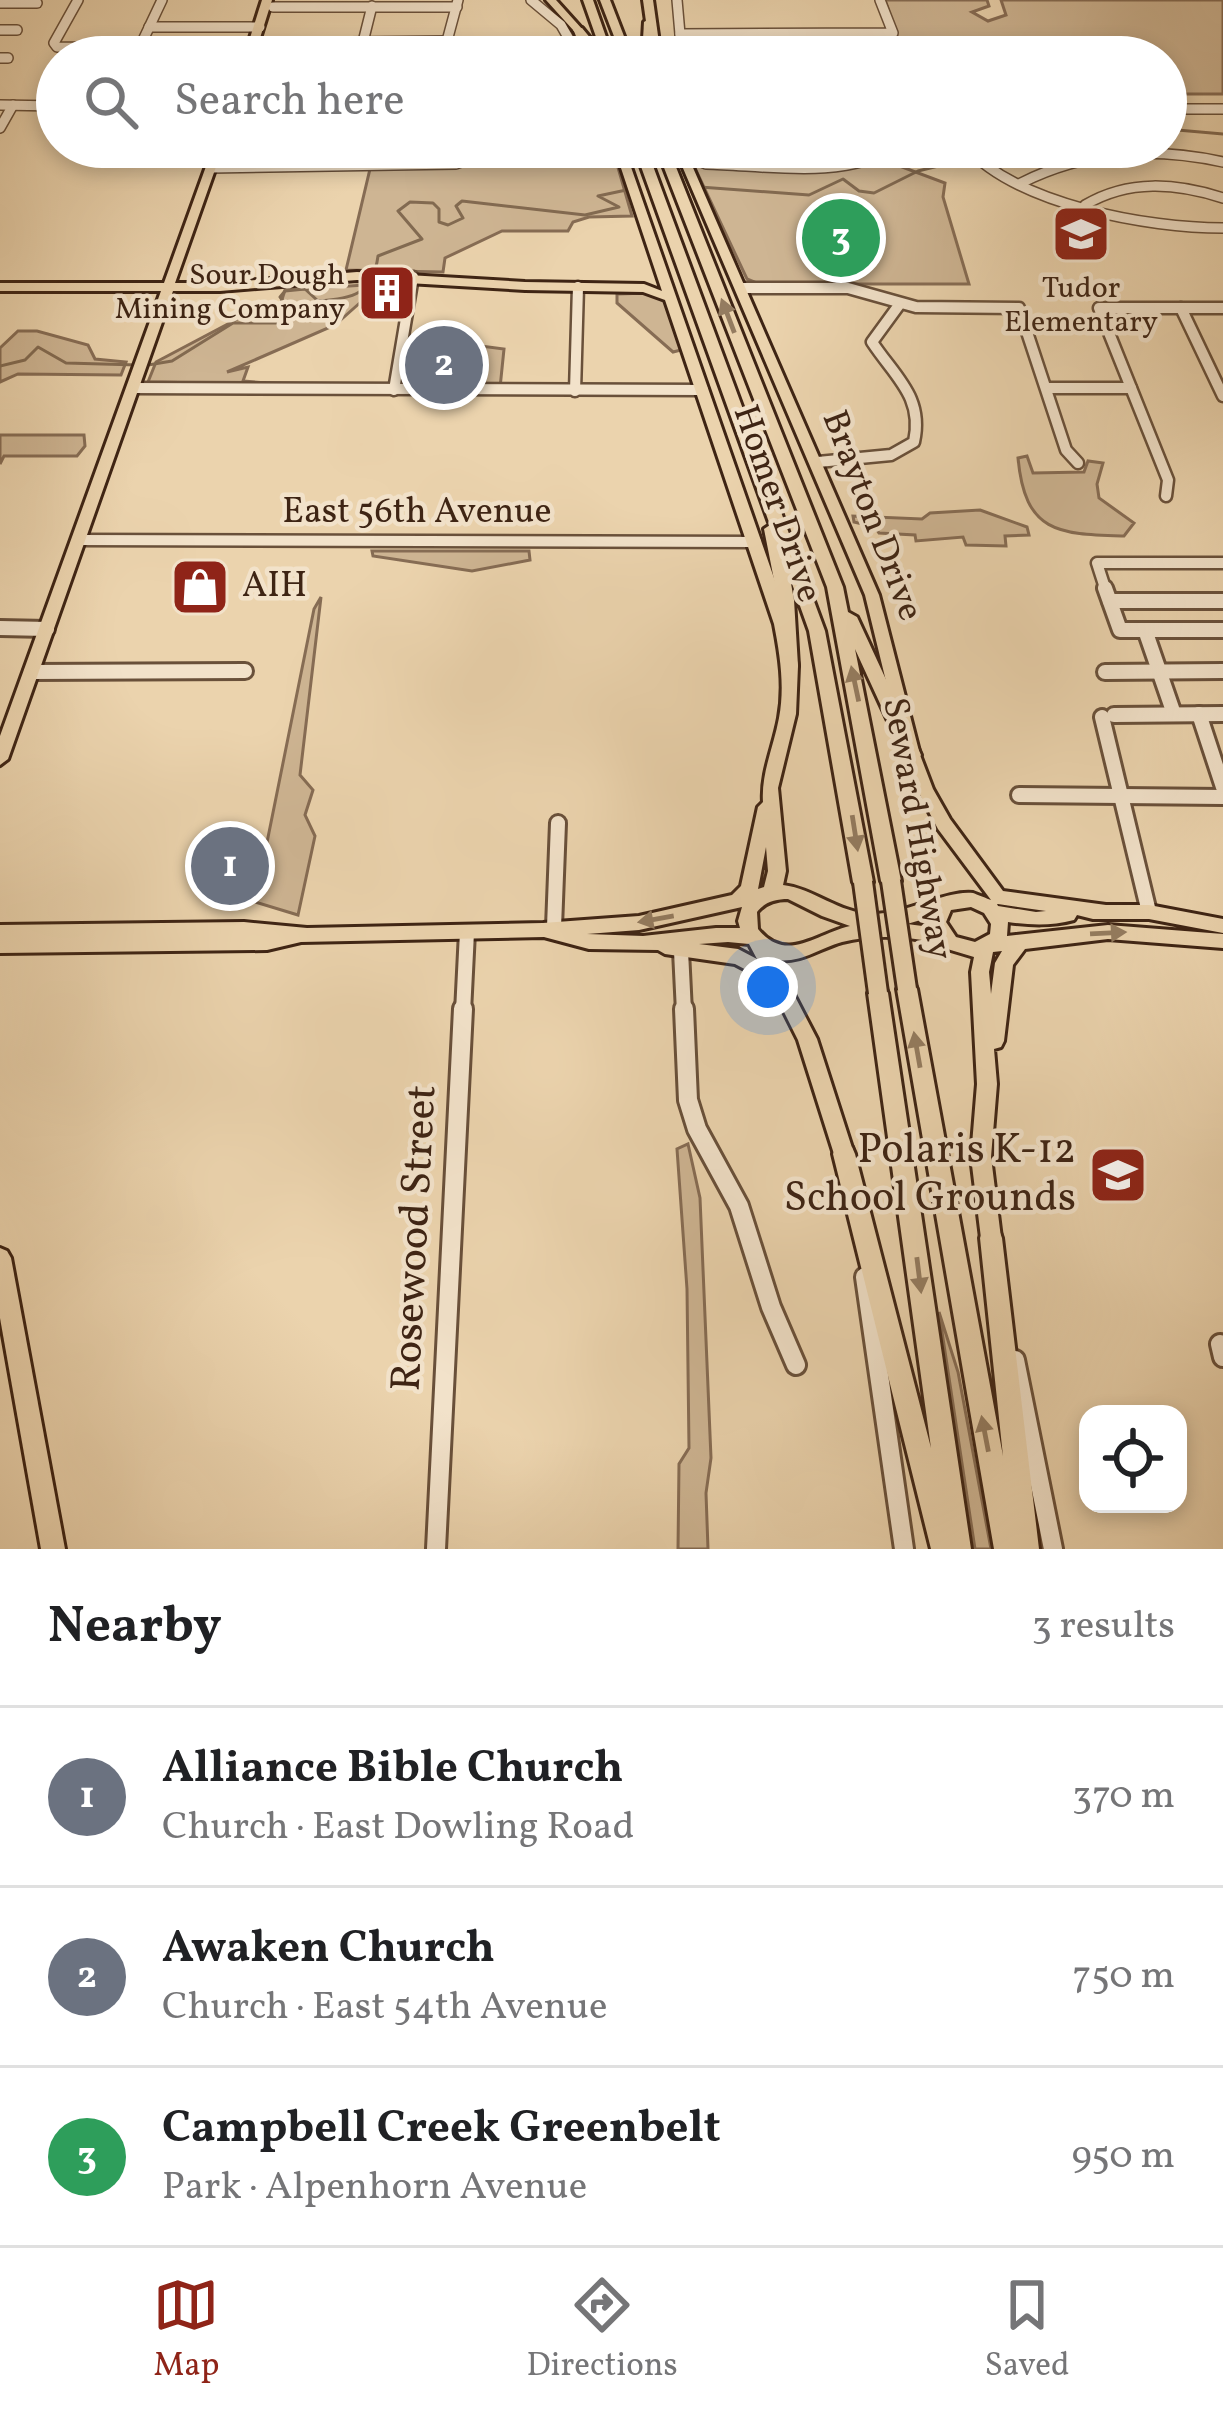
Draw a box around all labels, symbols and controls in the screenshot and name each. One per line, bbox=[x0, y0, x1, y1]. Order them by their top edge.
search box bbox=[36, 36, 1187, 168]
icon: search bbox=[78, 69, 144, 135]
text: Search here bbox=[174, 71, 405, 134]
pin: 3 bbox=[802, 193, 880, 283]
school or university icon: Tudor Elementary bbox=[1050, 203, 1112, 265]
place label: Sour Dough Mining Company bbox=[115, 255, 345, 331]
building icon: Sour Dough Mining Company bbox=[356, 262, 418, 324]
place label: Tudor Elementary bbox=[1004, 268, 1158, 344]
one-way arrow bbox=[718, 298, 737, 334]
pin: 2 bbox=[405, 320, 483, 410]
street label: Homer Drive bbox=[719, 399, 833, 609]
street label: Brayton Drive bbox=[808, 403, 934, 629]
street label: East 56th Avenue bbox=[282, 488, 552, 538]
shop icon: AIH bbox=[169, 556, 231, 618]
place label: AIH bbox=[242, 562, 307, 612]
one-way arrow bbox=[845, 664, 864, 702]
street label: Seward Highway bbox=[868, 694, 964, 964]
one-way arrow bbox=[846, 815, 865, 852]
pin: 1 bbox=[191, 821, 269, 911]
one-way arrow bbox=[637, 910, 674, 929]
one-way arrow bbox=[1090, 923, 1128, 942]
your location bbox=[738, 957, 798, 1017]
one-way arrow bbox=[908, 1031, 927, 1068]
street label: Rosewood Street bbox=[379, 1083, 453, 1393]
place label: Polaris K-12 School Grounds bbox=[784, 1122, 1076, 1229]
school or university icon: Polaris K-12 School Grounds bbox=[1087, 1144, 1149, 1206]
one-way arrow bbox=[909, 1257, 928, 1294]
map controls bbox=[1079, 1405, 1187, 1513]
button: locate bbox=[1079, 1405, 1187, 1513]
one-way arrow bbox=[975, 1415, 994, 1452]
text: Nearby bbox=[48, 1592, 222, 1663]
text: 3 results bbox=[1032, 1600, 1175, 1654]
text: Alliance Bible Church bbox=[162, 1738, 623, 1801]
text: 1 bbox=[79, 1770, 95, 1824]
text: 370 m bbox=[1072, 1770, 1175, 1824]
text: Church · East Dowling Road bbox=[162, 1801, 635, 1855]
text: Awaken Church bbox=[162, 1918, 495, 1981]
text: 2 bbox=[77, 1950, 97, 2004]
text: 750 m bbox=[1072, 1950, 1175, 2004]
text: Church · East 54th Avenue bbox=[162, 1981, 607, 2035]
text: Campbell Creek Greenbelt bbox=[162, 2098, 721, 2161]
text: 3 bbox=[77, 2130, 97, 2184]
text: 950 m bbox=[1071, 2130, 1175, 2184]
text: Park · Alpenhorn Avenue bbox=[162, 2161, 587, 2215]
tab: Map bbox=[153, 2272, 220, 2390]
tab: Directions bbox=[526, 2272, 678, 2390]
tab: Saved bbox=[985, 2272, 1070, 2390]

